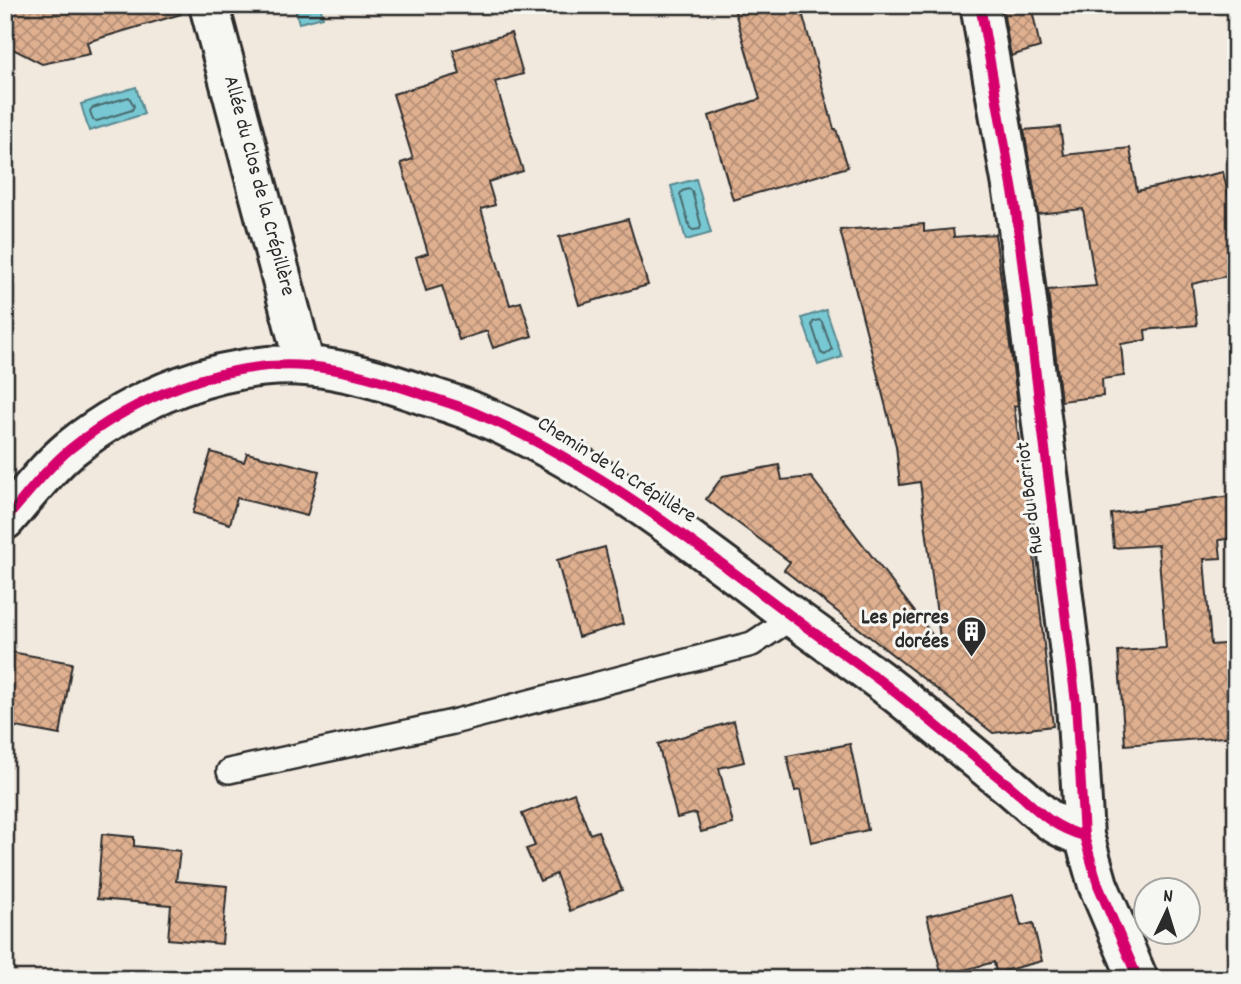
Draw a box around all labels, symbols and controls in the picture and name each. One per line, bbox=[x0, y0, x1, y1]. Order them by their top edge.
street label: Allée du Clos de la Crépillère bbox=[214, 72, 302, 300]
street label: Chemin de la Crépillère bbox=[531, 410, 701, 532]
street label: Rue du Barriot bbox=[1009, 440, 1053, 556]
place label: Les pierres dorées bbox=[861, 604, 949, 658]
building icon: Les pierres dorées bbox=[955, 614, 989, 658]
north arrow bbox=[1132, 876, 1202, 946]
text: N bbox=[1162, 884, 1174, 911]

